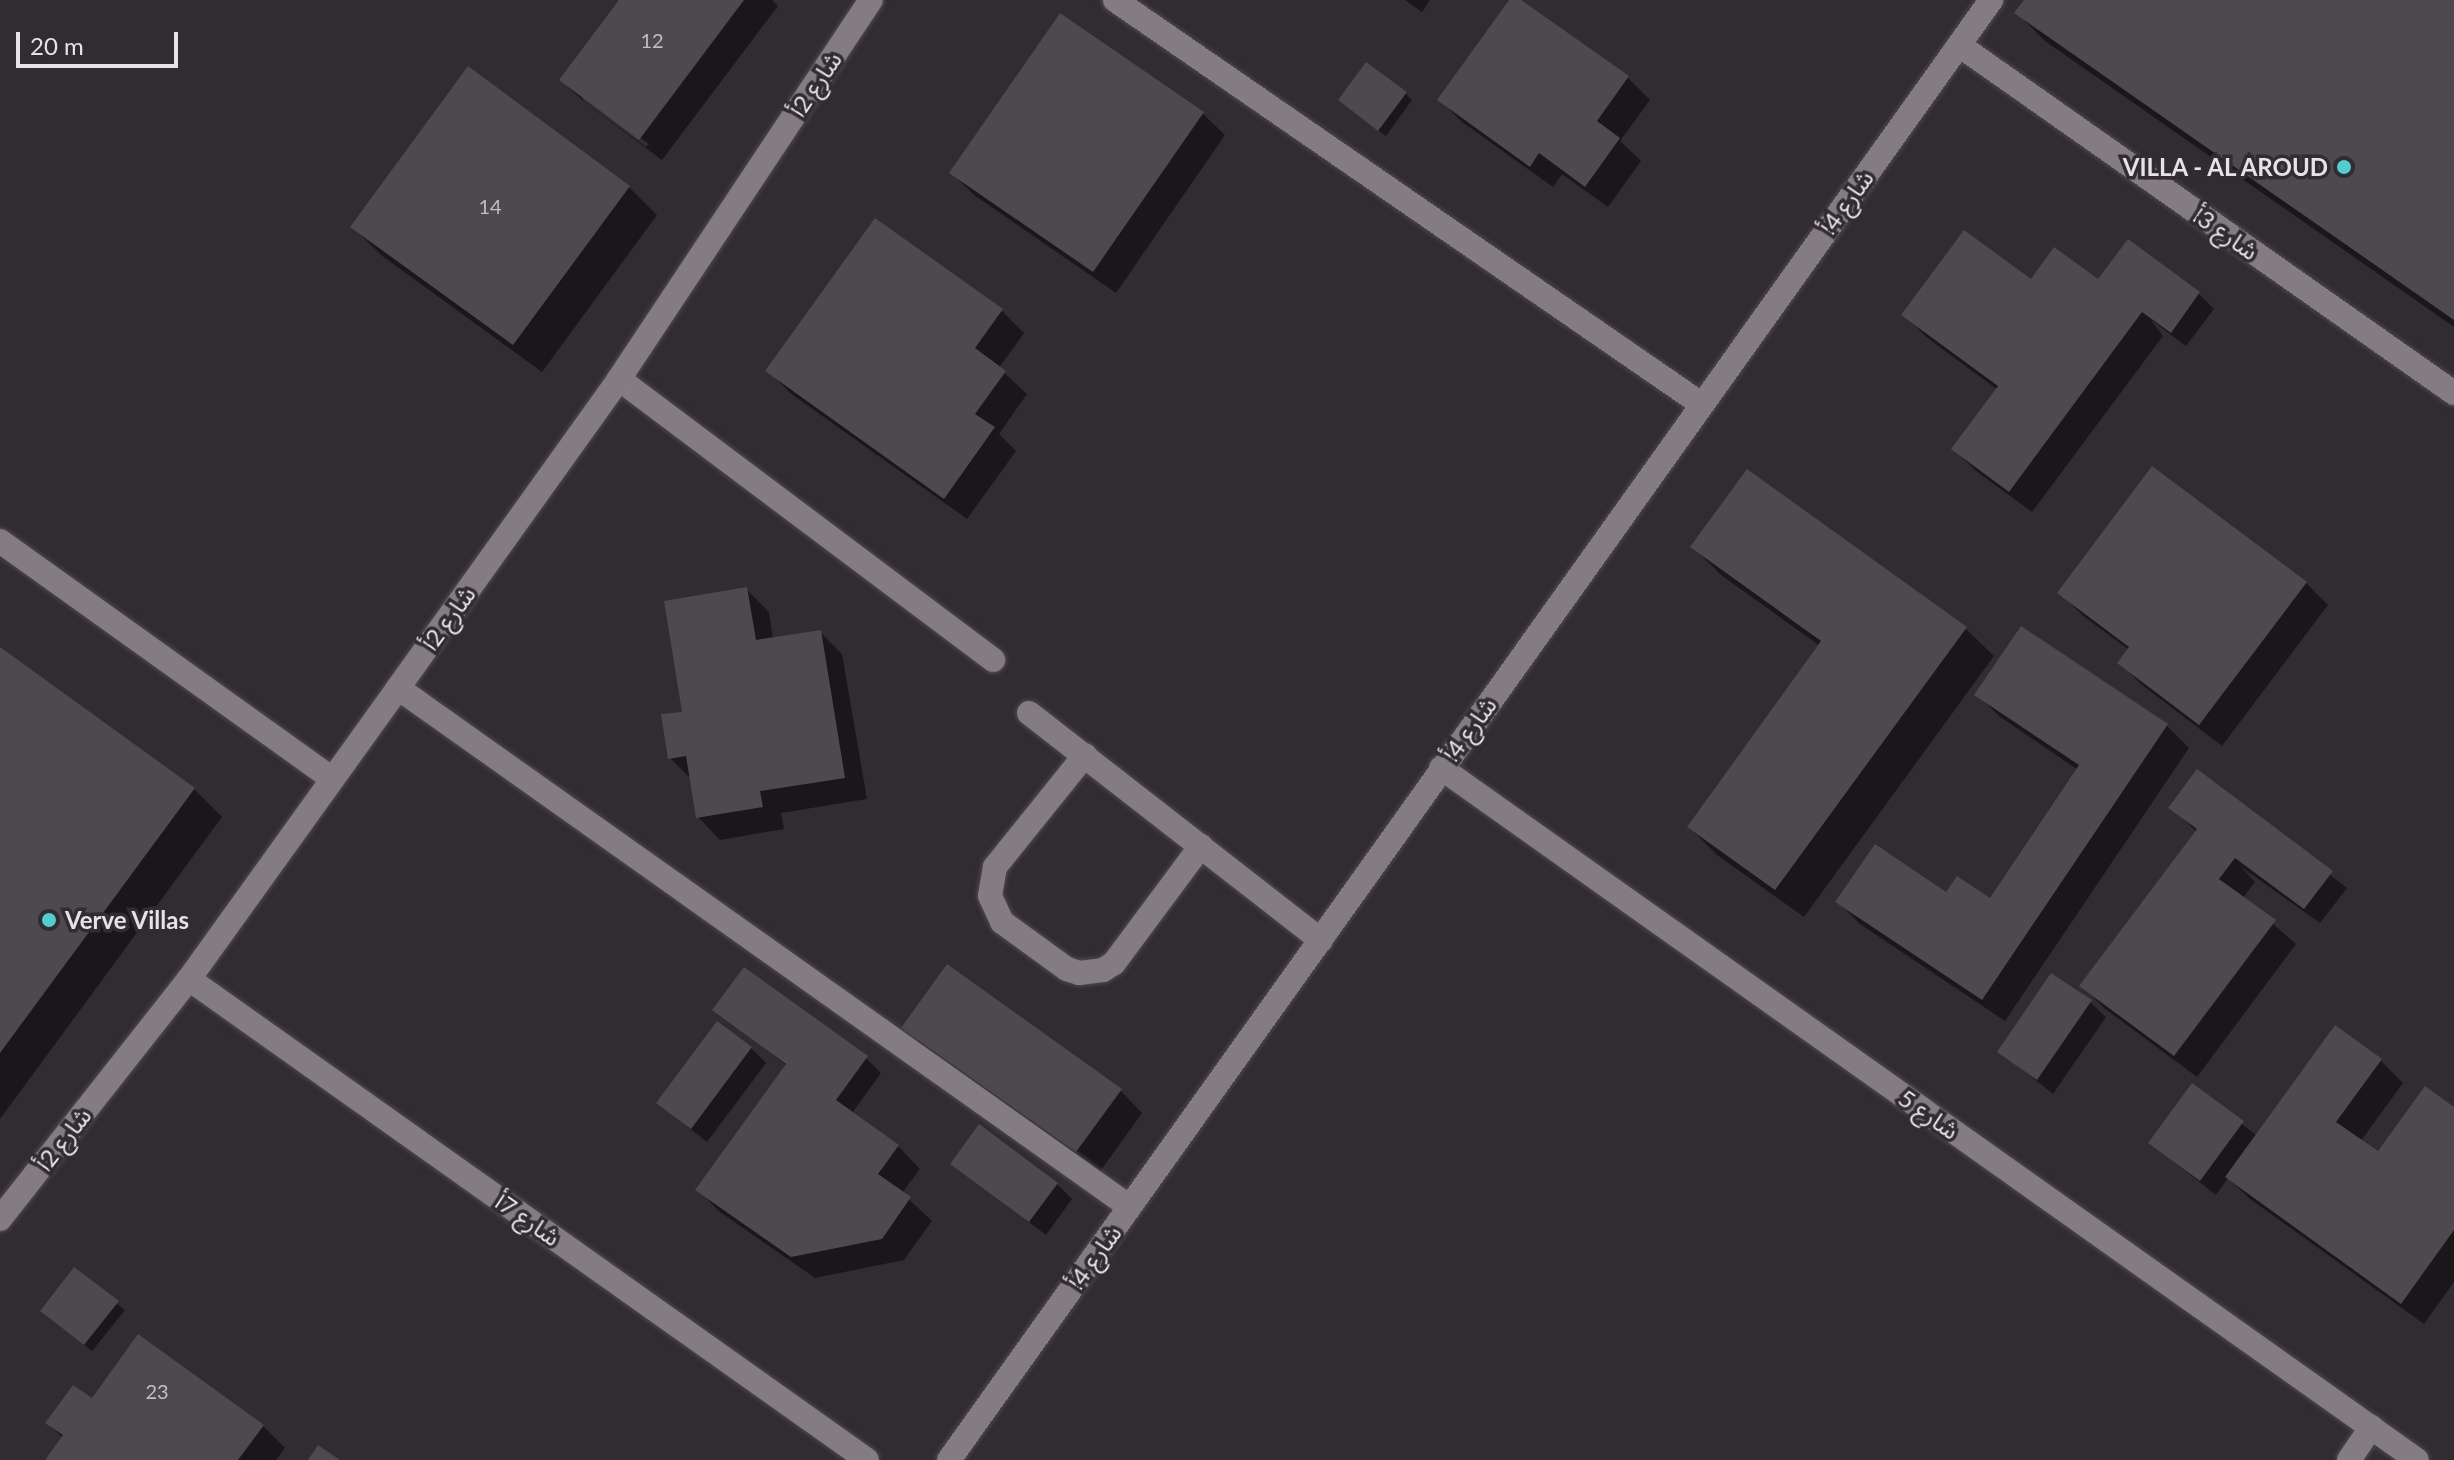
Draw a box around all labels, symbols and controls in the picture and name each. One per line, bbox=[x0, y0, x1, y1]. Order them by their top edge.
scale bar bbox=[20, 16, 182, 66]
house number: 12 bbox=[640, 28, 664, 52]
text: 20 m bbox=[30, 31, 84, 60]
street label: شارع 2أ bbox=[783, 46, 847, 122]
place label: VILLA - AL AROUD bbox=[2120, 153, 2328, 181]
marker: VILLA - AL AROUD bbox=[2335, 158, 2353, 176]
street label: شارع 4أ bbox=[1813, 164, 1879, 240]
house number: 14 bbox=[478, 194, 502, 218]
street label: شارع 3أ bbox=[2188, 200, 2264, 266]
street label: شارع 2أ bbox=[415, 580, 481, 656]
street label: شارع 4أ bbox=[1436, 691, 1502, 767]
place label: Verve Villas bbox=[65, 906, 190, 934]
marker: Verve Villas bbox=[40, 911, 58, 929]
street label: شارع 5 bbox=[1893, 1083, 1965, 1145]
street label: شارع 2أ bbox=[29, 1102, 97, 1176]
street label: شارع 7أ bbox=[490, 1186, 566, 1252]
street label: شارع 4أ bbox=[1061, 1219, 1127, 1295]
house number: 23 bbox=[145, 1379, 169, 1403]

